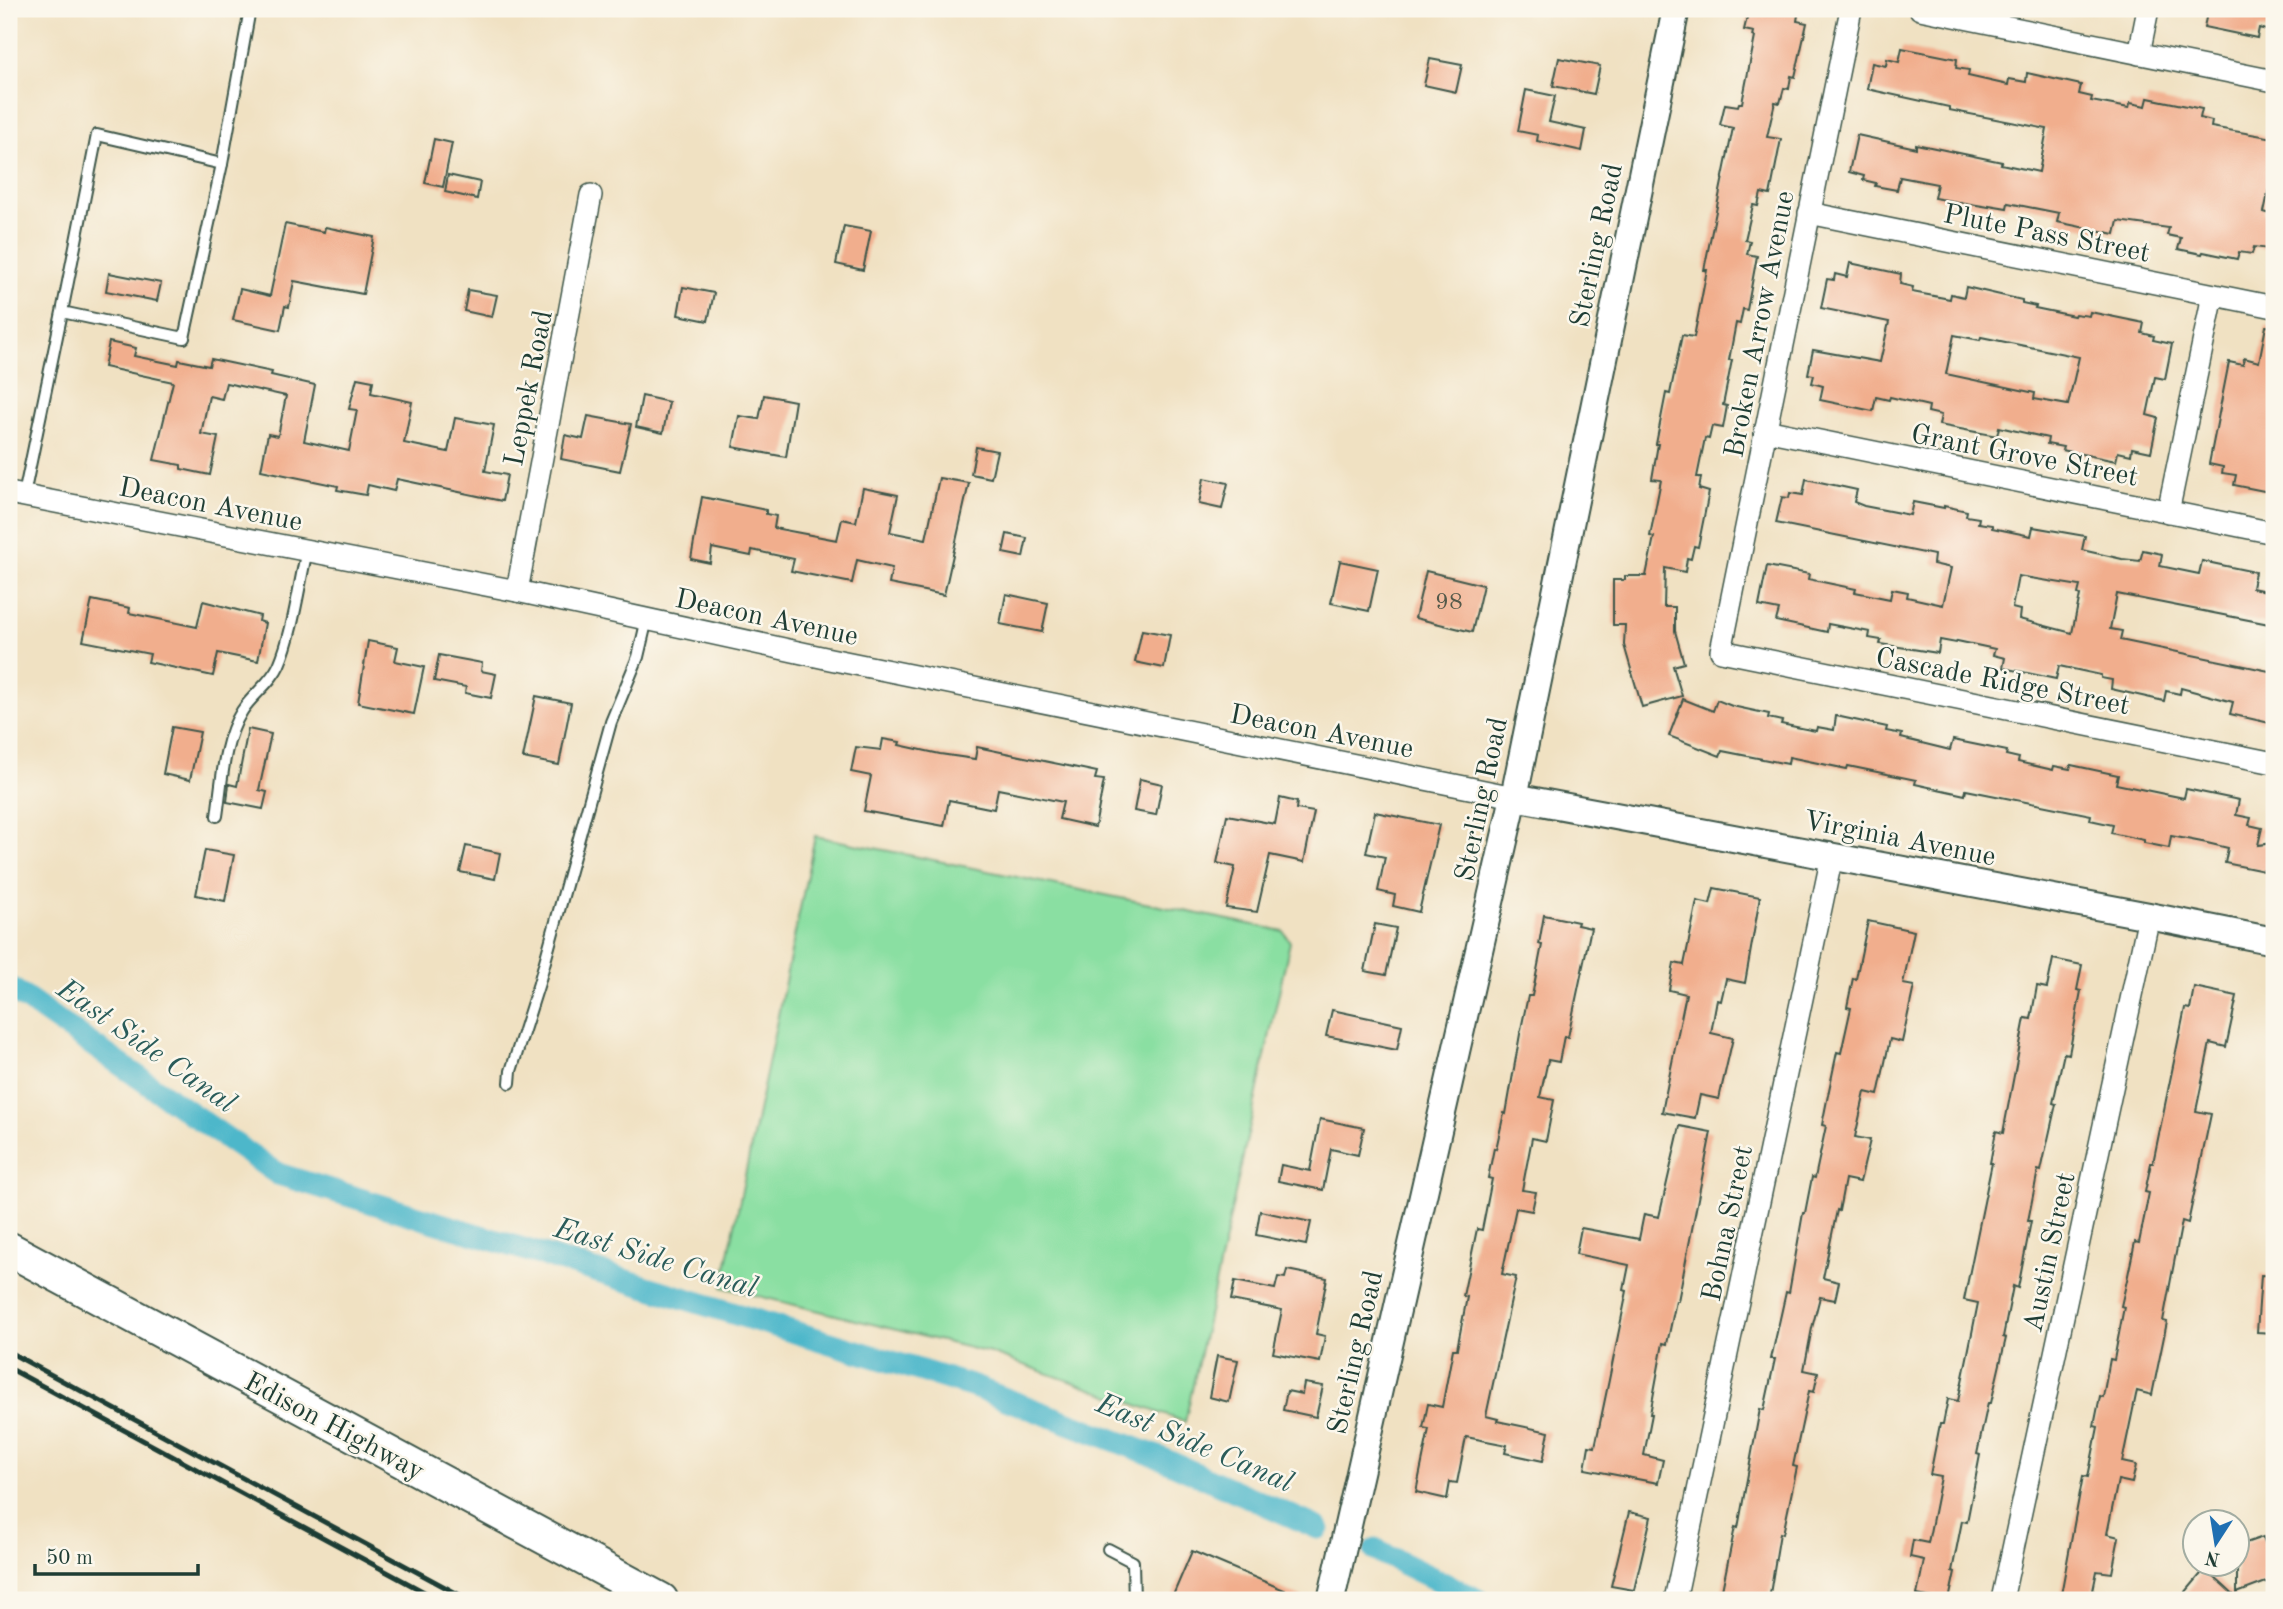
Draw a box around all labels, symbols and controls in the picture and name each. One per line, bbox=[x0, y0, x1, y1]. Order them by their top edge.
street label: Sterling Road bbox=[1567, 161, 1629, 330]
street label: Broken Arrow Avenue bbox=[1721, 189, 1801, 460]
street label: Plute Pass Street bbox=[1941, 201, 2152, 269]
street label: Leppek Road bbox=[501, 308, 559, 469]
street label: Grant Grove Street bbox=[1908, 421, 2140, 493]
street label: Deacon Avenue bbox=[116, 474, 305, 537]
street label: Deacon Avenue bbox=[672, 586, 861, 652]
house number: 98 bbox=[1435, 591, 1463, 615]
street label: Cascade Ridge Street bbox=[1873, 645, 2132, 721]
street label: Deacon Avenue bbox=[1227, 701, 1416, 764]
street label: Sterling Road bbox=[1452, 715, 1514, 884]
street label: Virginia Avenue bbox=[1801, 808, 1998, 872]
water label: East Side Canal bbox=[50, 973, 241, 1120]
street label: Bohna Street bbox=[1699, 1143, 1759, 1305]
street label: Austin Street bbox=[2020, 1170, 2082, 1335]
water label: East Side Canal bbox=[549, 1213, 761, 1304]
street label: Sterling Road bbox=[1324, 1268, 1389, 1437]
street label: Edison Highway bbox=[239, 1368, 428, 1487]
water label: East Side Canal bbox=[1090, 1388, 1297, 1499]
north arrow bbox=[2182, 1508, 2252, 1578]
scale bar bbox=[35, 1532, 198, 1576]
text: N bbox=[2203, 1546, 2222, 1568]
text: 50 m bbox=[46, 1548, 93, 1569]

